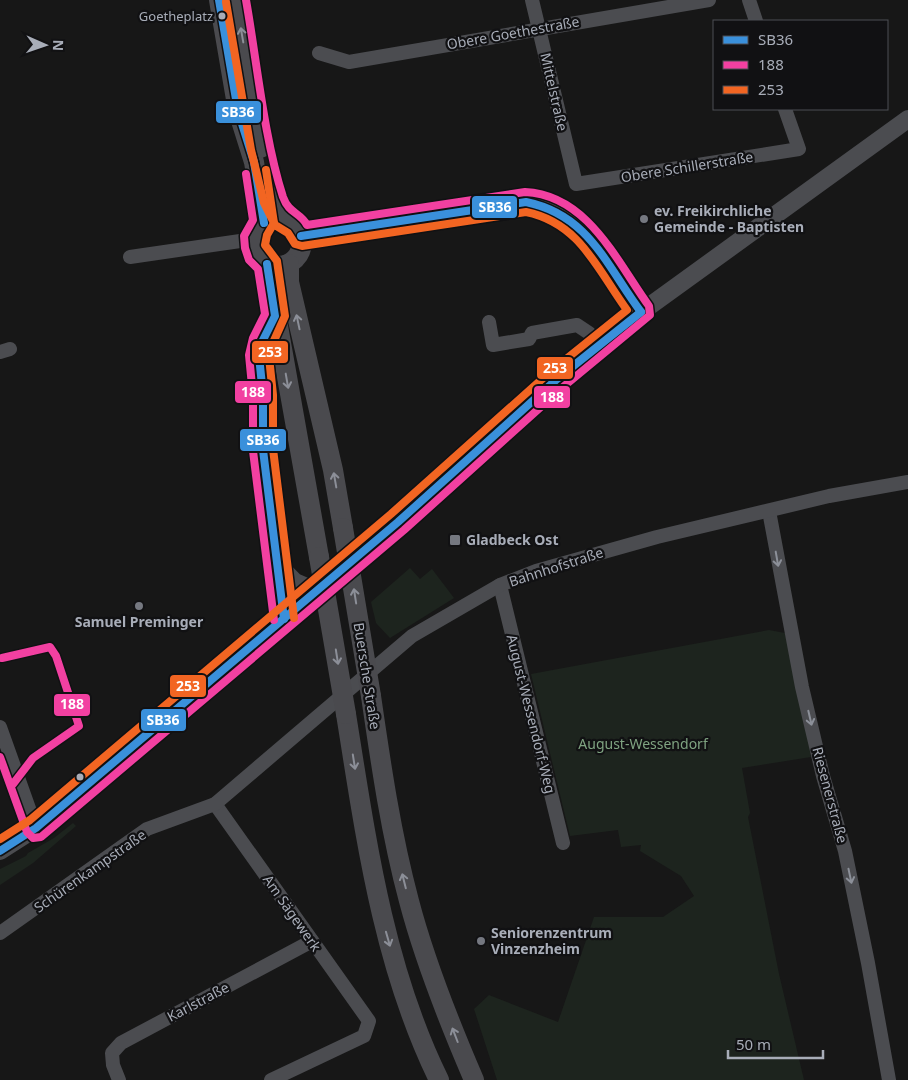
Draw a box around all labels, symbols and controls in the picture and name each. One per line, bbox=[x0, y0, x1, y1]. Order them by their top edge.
place label: Goetheplatz bbox=[139, 7, 213, 25]
marker: Goetheplatz bbox=[217, 11, 227, 21]
street label: Obere Goethestraße bbox=[445, 11, 581, 54]
north arrow bbox=[20, 20, 70, 70]
legend bbox=[713, 20, 888, 110]
one-way arrow bbox=[236, 28, 246, 44]
text: SB36 bbox=[758, 29, 793, 49]
text: N bbox=[49, 39, 68, 51]
street label: Mittelstraße bbox=[536, 51, 573, 133]
text: 188 bbox=[758, 54, 784, 74]
text: 253 bbox=[758, 79, 784, 99]
line badge: SB36 bbox=[215, 100, 262, 124]
text: SB36 bbox=[221, 102, 255, 121]
street label: Obere Schillerstraße bbox=[619, 147, 755, 186]
line badge: SB36 bbox=[471, 195, 518, 219]
text: SB36 bbox=[478, 197, 512, 216]
place label: ev. Freikirchliche Gemeinde - Baptisten bbox=[654, 201, 804, 236]
marker: ev. Freikirchliche Gemeinde - Baptisten bbox=[638, 213, 650, 225]
one-way arrow bbox=[293, 314, 302, 330]
line badge: 253 bbox=[251, 340, 289, 364]
text: 253 bbox=[258, 342, 282, 361]
line badge: 253 bbox=[536, 356, 574, 380]
text: 253 bbox=[543, 358, 567, 377]
one-way arrow bbox=[283, 373, 292, 389]
line badge: 188 bbox=[234, 380, 272, 404]
text: 188 bbox=[241, 382, 265, 401]
line badge: 188 bbox=[533, 385, 571, 409]
text: 188 bbox=[540, 387, 564, 406]
line badge: SB36 bbox=[239, 428, 287, 452]
text: SB36 bbox=[246, 430, 280, 449]
one-way arrow bbox=[329, 472, 339, 488]
place label: Gladbeck Ost bbox=[466, 530, 558, 549]
marker: Gladbeck Ost bbox=[448, 533, 462, 547]
street label: Bahnhofstraße bbox=[506, 542, 605, 591]
one-way arrow bbox=[773, 551, 783, 567]
one-way arrow bbox=[349, 588, 359, 604]
marker: Samuel Preminger bbox=[133, 600, 145, 612]
place label: Samuel Preminger bbox=[75, 612, 204, 631]
street label: Buersche Straße bbox=[350, 621, 385, 731]
street label: August-Wessendorf-Weg bbox=[503, 632, 560, 795]
one-way arrow bbox=[333, 649, 343, 665]
line badge: 253 bbox=[169, 674, 207, 698]
text: 253 bbox=[176, 676, 200, 695]
line badge: 188 bbox=[53, 693, 91, 717]
text: 188 bbox=[60, 694, 84, 713]
line badge: SB36 bbox=[140, 708, 187, 732]
text: SB36 bbox=[146, 710, 180, 729]
one-way arrow bbox=[806, 710, 815, 726]
park label: August-Wessendorf bbox=[578, 734, 709, 753]
street label: Riesenerstraße bbox=[808, 745, 852, 845]
one-way arrow bbox=[350, 754, 360, 770]
unlabelled marker bbox=[75, 772, 85, 782]
street label: Schürenkampstraße bbox=[30, 825, 150, 916]
one-way arrow bbox=[846, 867, 855, 883]
street label: Am Sägewerk bbox=[259, 871, 326, 955]
one-way arrow bbox=[399, 874, 408, 890]
place label: Seniorenzentrum Vinzenzheim bbox=[491, 923, 612, 958]
one-way arrow bbox=[384, 931, 393, 947]
marker: Seniorenzentrum Vinzenzheim bbox=[475, 935, 487, 947]
street label: Karlstraße bbox=[163, 977, 232, 1026]
one-way arrow bbox=[450, 1028, 460, 1043]
scale bar bbox=[728, 1028, 823, 1060]
text: 50 m bbox=[736, 1034, 771, 1054]

